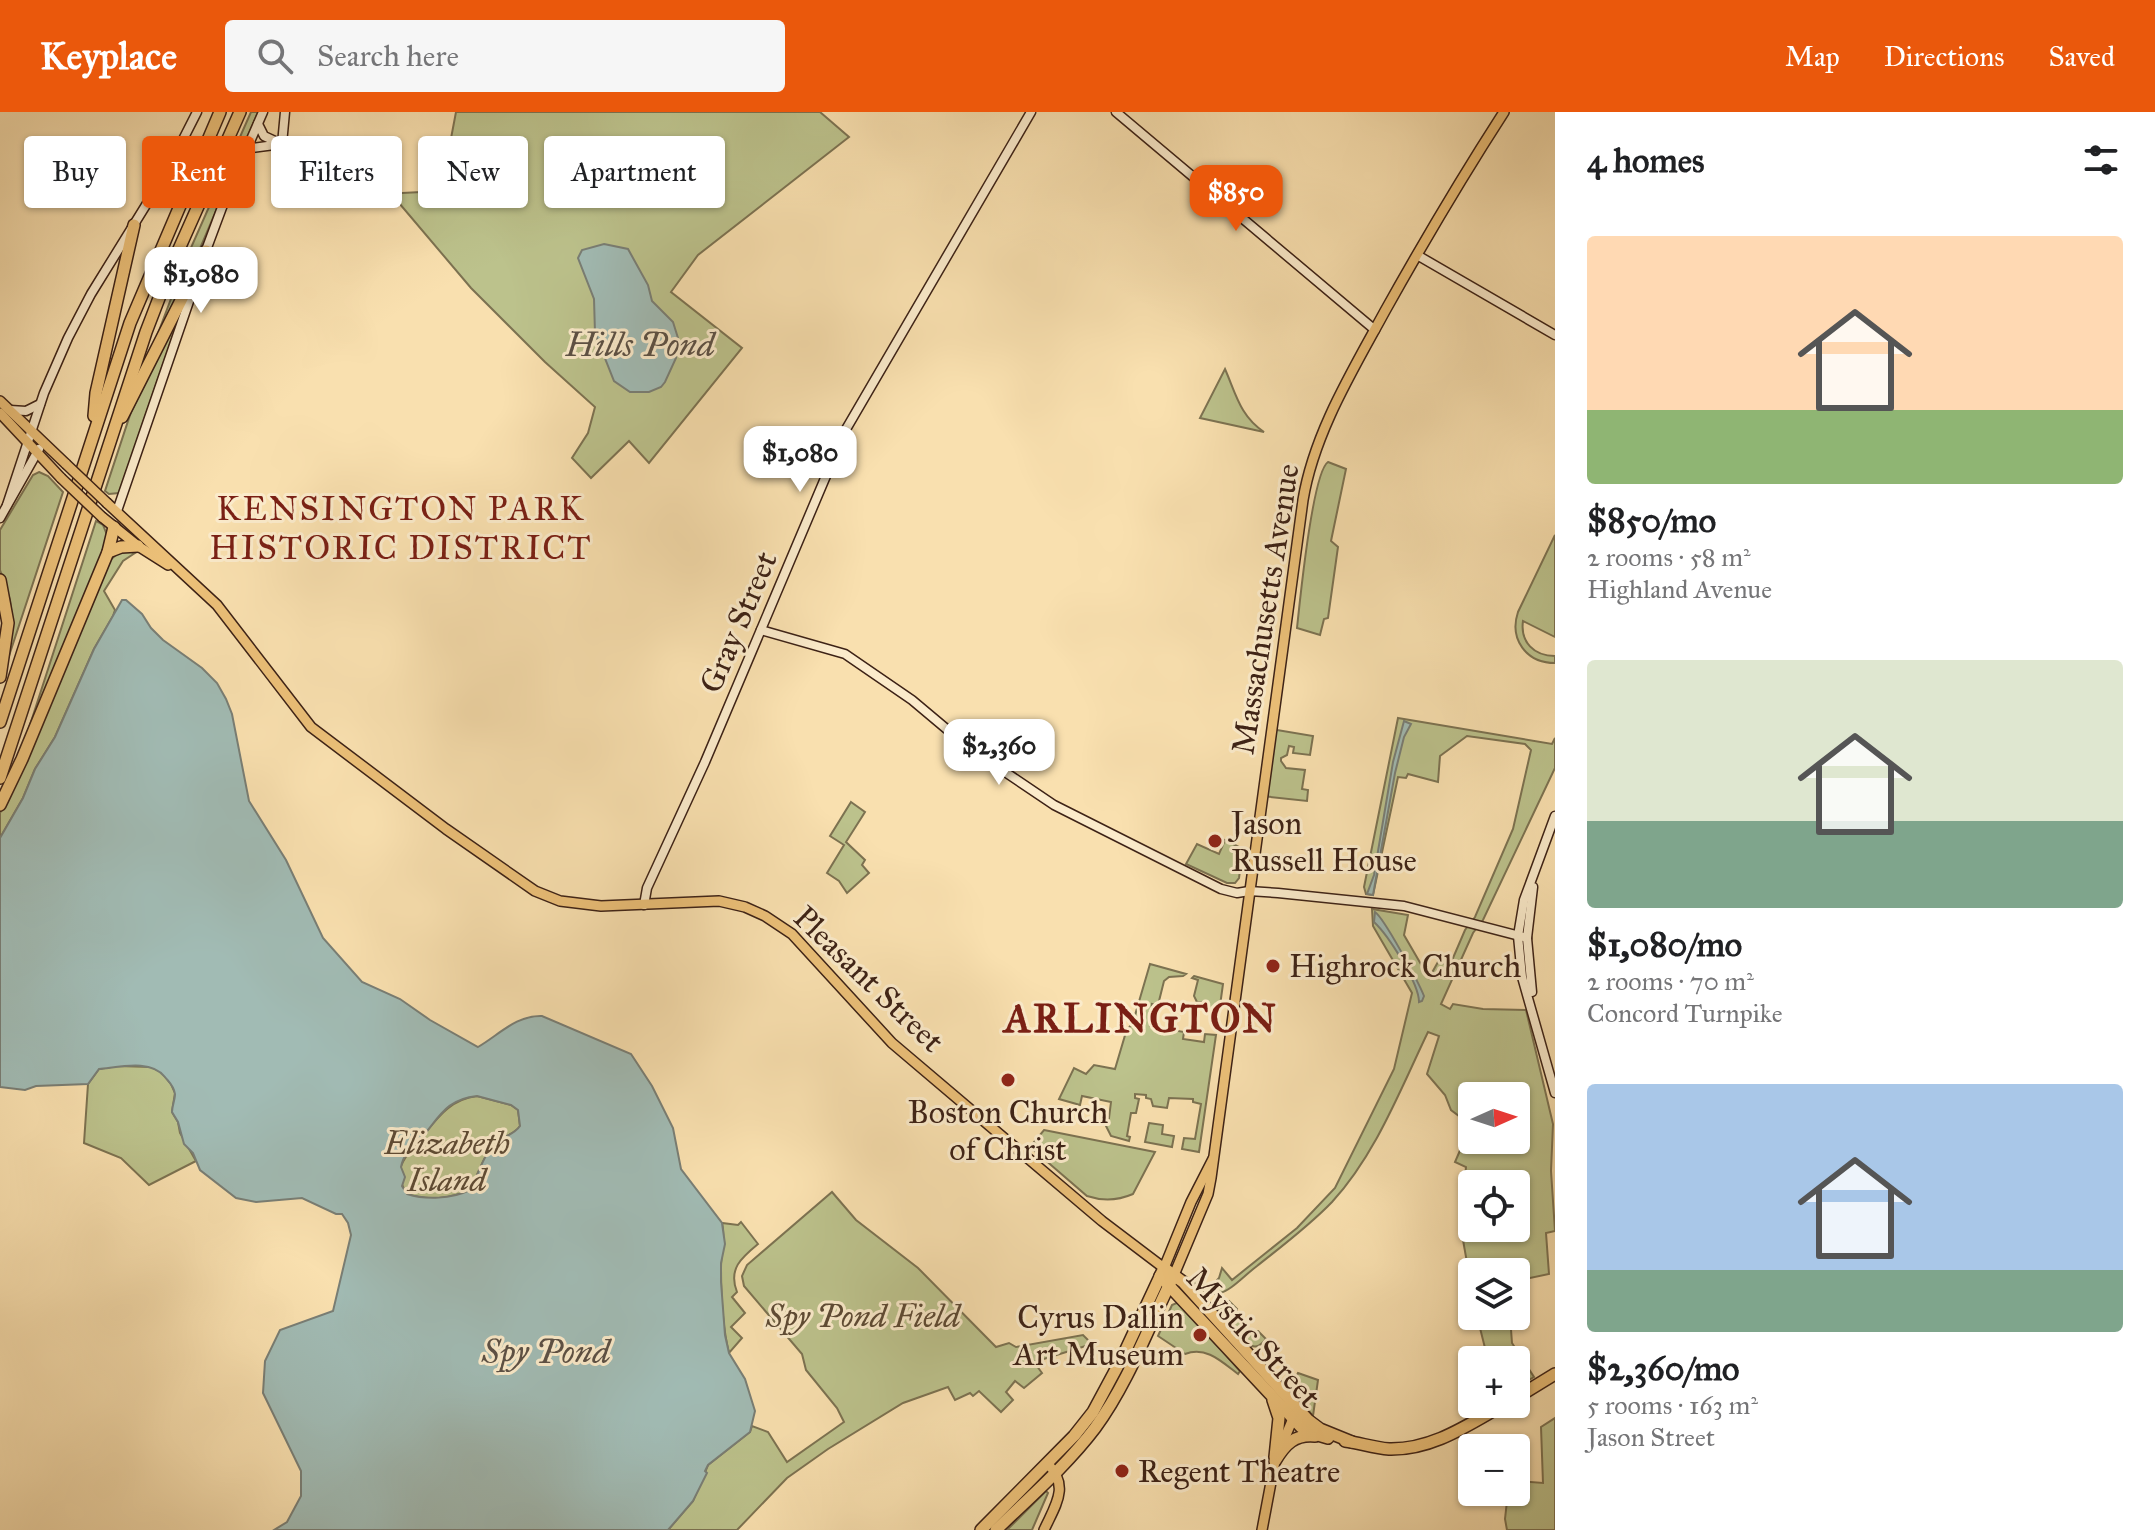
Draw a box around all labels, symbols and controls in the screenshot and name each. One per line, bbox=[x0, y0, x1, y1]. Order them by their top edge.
search box bbox=[225, 20, 785, 92]
text: Keyplace bbox=[40, 33, 177, 79]
icon: search bbox=[253, 34, 297, 78]
text: Search here bbox=[317, 38, 459, 74]
text: Map bbox=[1785, 39, 1840, 74]
text: Directions bbox=[1884, 39, 2005, 74]
text: Saved bbox=[2049, 39, 2115, 74]
chip: Buy bbox=[24, 136, 126, 208]
chip: Rent bbox=[142, 136, 255, 208]
chip: Filters bbox=[271, 136, 402, 208]
chip: New bbox=[418, 136, 528, 208]
chip: Apartment bbox=[544, 136, 725, 208]
icon: filters bbox=[2079, 138, 2123, 182]
text: 4 homes bbox=[1587, 140, 1704, 181]
pin: $850 bbox=[1189, 165, 1283, 233]
text: $850 bbox=[1208, 175, 1264, 207]
pin: $1,080 bbox=[136, 247, 266, 315]
text: $1,080 bbox=[163, 257, 239, 289]
icon: home bbox=[1783, 288, 1927, 432]
water label: Hills Pond bbox=[564, 324, 717, 365]
pin: $1,080 bbox=[735, 426, 865, 494]
text: $1,080 bbox=[762, 436, 838, 468]
street label: Massachusetts Avenue bbox=[1223, 461, 1308, 757]
district label: KENSINGTON PARK HISTORIC DISTRICT bbox=[209, 488, 593, 568]
text: $850/mo bbox=[1587, 500, 1716, 541]
text: 2 rooms · 58 m² bbox=[1587, 541, 1751, 573]
street label: Gray Street bbox=[691, 546, 786, 699]
text: Highland Avenue bbox=[1587, 573, 1772, 605]
icon: home bbox=[1783, 712, 1927, 856]
pin: $2,360 bbox=[934, 719, 1064, 787]
text: $2,360 bbox=[962, 729, 1036, 761]
place label: Jason Russell House bbox=[1228, 804, 1417, 880]
marker: Jason Russell House bbox=[1206, 832, 1224, 850]
street label: Pleasant Street bbox=[785, 898, 952, 1061]
text: $1,080/mo bbox=[1587, 924, 1742, 965]
place label: Highrock Church bbox=[1289, 947, 1521, 986]
marker: Highrock Church bbox=[1264, 957, 1282, 975]
text: 2 rooms · 70 m² bbox=[1587, 965, 1754, 997]
district label: ARLINGTON bbox=[1001, 994, 1278, 1043]
text: Concord Turnpike bbox=[1587, 997, 1783, 1029]
marker: Boston Church of Christ bbox=[999, 1071, 1017, 1089]
north arrow bbox=[1458, 1082, 1530, 1154]
map controls bbox=[1458, 1082, 1530, 1506]
place label: Boston Church of Christ bbox=[908, 1093, 1109, 1169]
park label: Elizabeth Island bbox=[383, 1124, 510, 1200]
icon: home bbox=[1783, 1136, 1927, 1280]
button: locate bbox=[1458, 1170, 1530, 1242]
button: layers bbox=[1458, 1258, 1530, 1330]
street label: Mystic Street bbox=[1178, 1259, 1329, 1416]
park label: Spy Pond Field bbox=[765, 1297, 962, 1336]
place label: Cyrus Dallin Art Museum bbox=[1012, 1298, 1184, 1374]
marker: Cyrus Dallin Art Museum bbox=[1191, 1326, 1209, 1344]
water label: Spy Pond bbox=[481, 1331, 612, 1373]
button: + bbox=[1458, 1346, 1530, 1418]
text: $2,360/mo bbox=[1587, 1348, 1739, 1389]
text: 5 rooms · 163 m² bbox=[1587, 1389, 1758, 1421]
text: Jason Street bbox=[1587, 1421, 1715, 1453]
button: − bbox=[1458, 1434, 1530, 1506]
place label: Regent Theatre bbox=[1138, 1452, 1340, 1491]
marker: Regent Theatre bbox=[1113, 1462, 1131, 1480]

